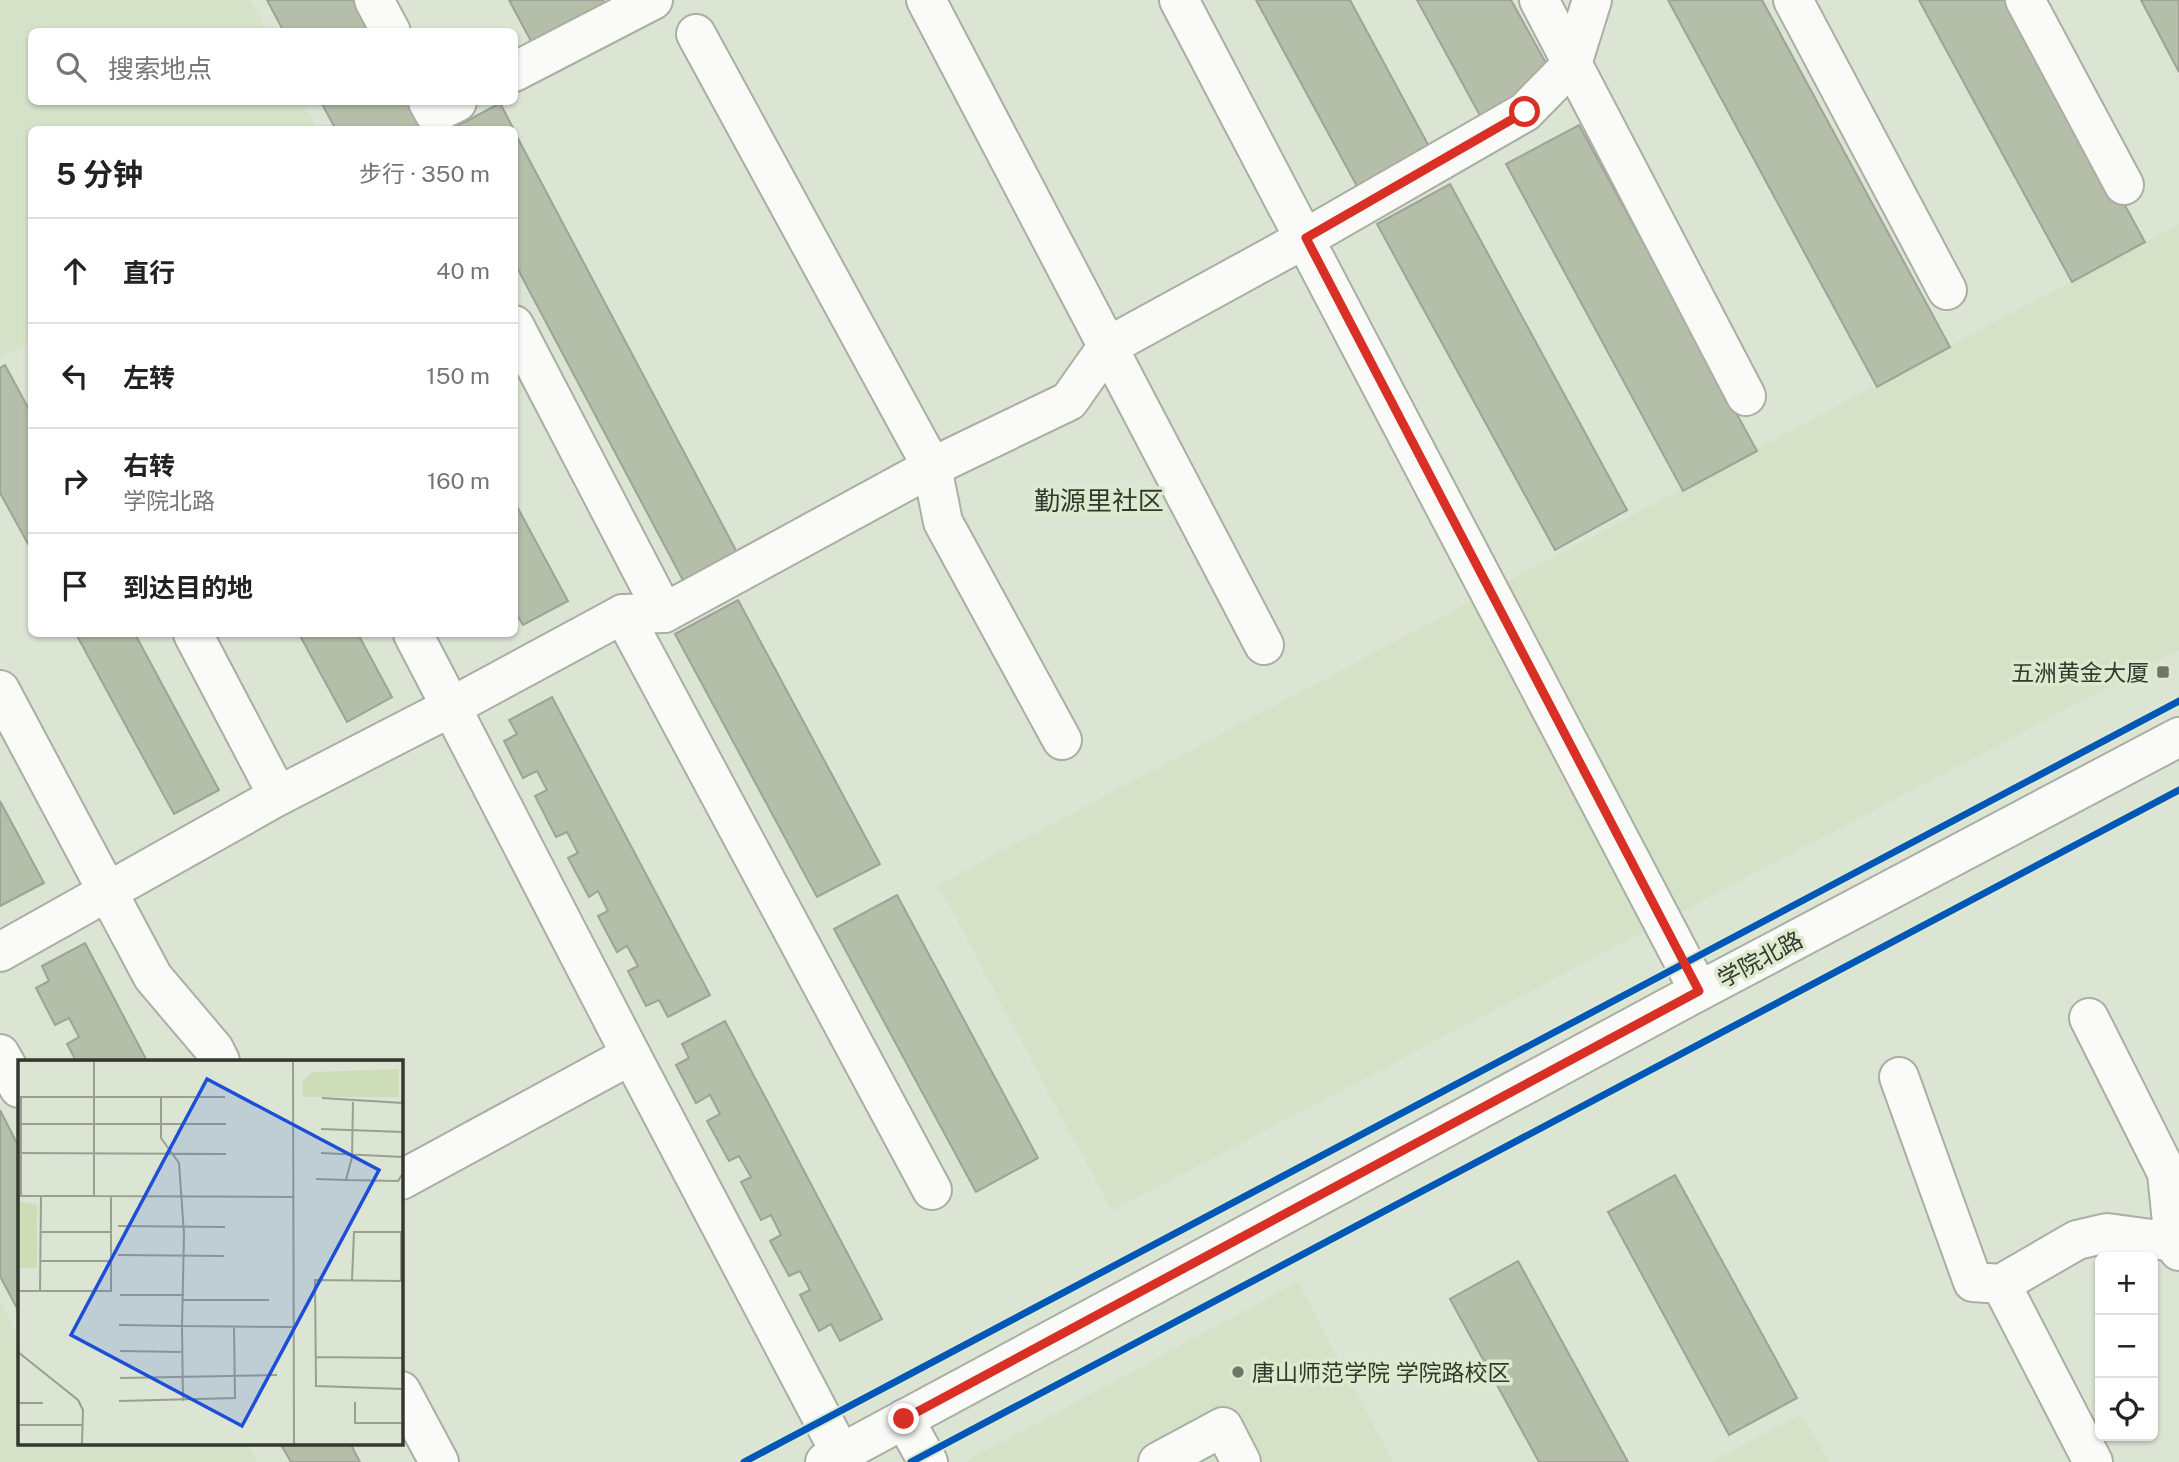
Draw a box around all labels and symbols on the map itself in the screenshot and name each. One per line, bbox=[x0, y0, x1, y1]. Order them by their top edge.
route start bbox=[1509, 96, 1540, 127]
district label: 勤源里社区 bbox=[1034, 485, 1164, 516]
place label: 五洲黄金大厦 bbox=[2011, 659, 2149, 686]
marker: 五洲黄金大厦 bbox=[2155, 664, 2171, 680]
street label: 学院北路 bbox=[1713, 925, 1807, 993]
inset map bbox=[18, 1060, 402, 1444]
place label: 唐山师范学院 学院路校区 bbox=[1252, 1359, 1511, 1386]
marker: 唐山师范学院 学院路校区 bbox=[1230, 1364, 1246, 1380]
route end bbox=[888, 1403, 919, 1434]

